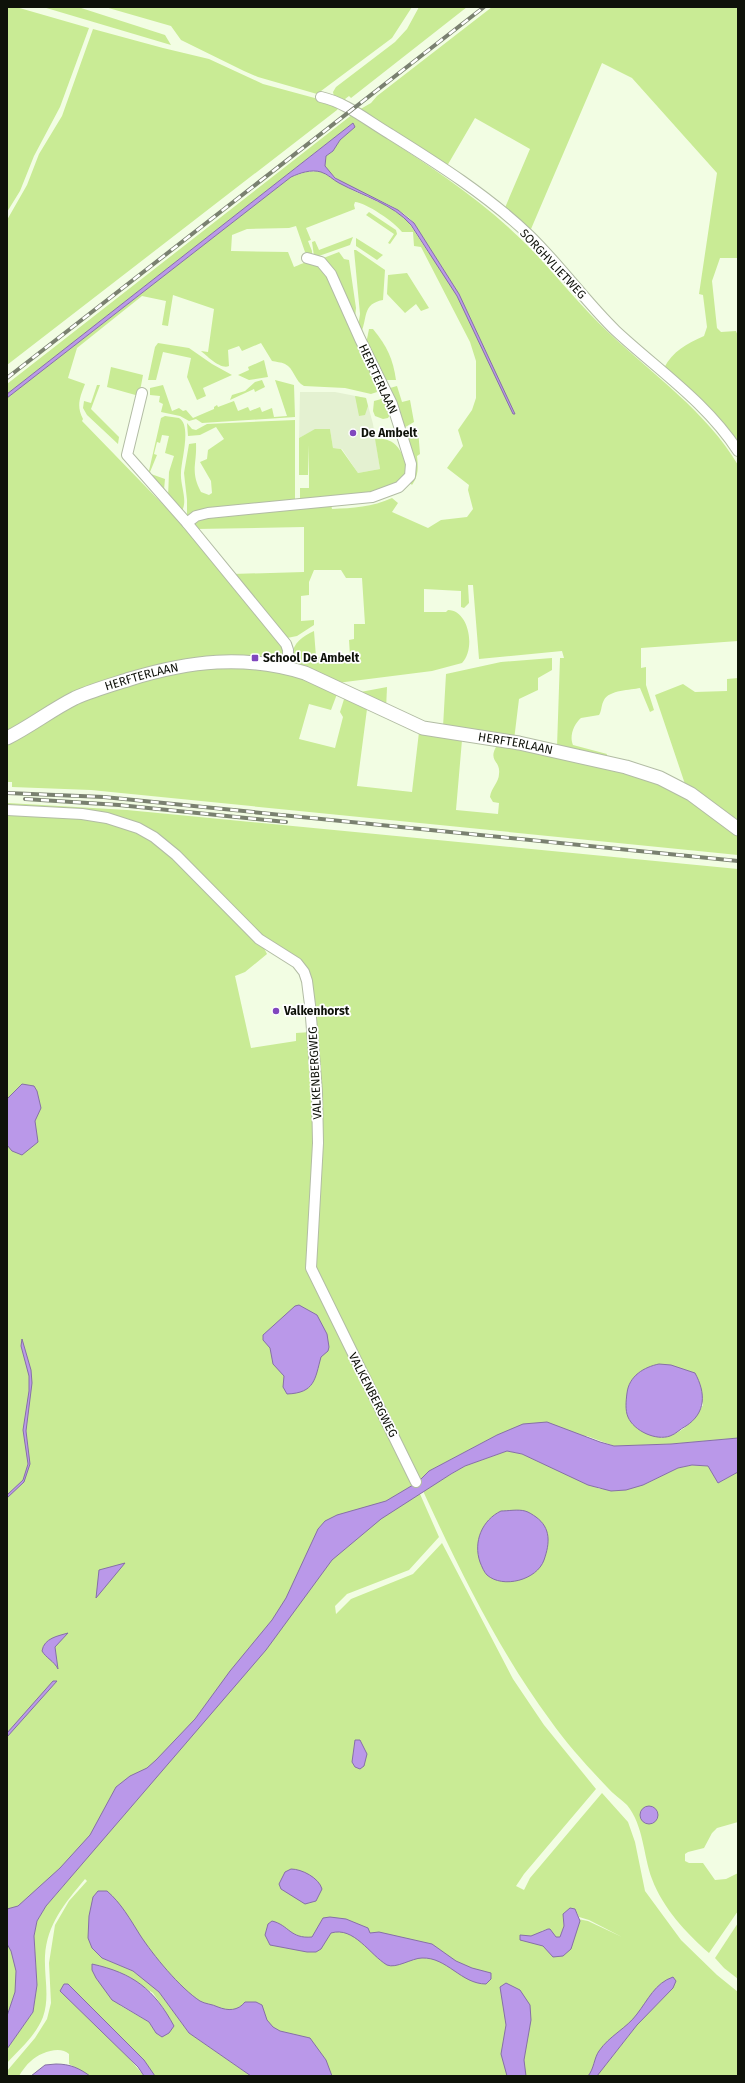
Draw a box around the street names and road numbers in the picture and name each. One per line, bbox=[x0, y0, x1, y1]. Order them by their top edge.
street label: SORGHVLIETWEG bbox=[517, 226, 589, 302]
street label: HERFTERLAAN bbox=[356, 342, 400, 416]
street label: HERFTERLAAN bbox=[103, 660, 180, 693]
street label: HERFTERLAAN bbox=[477, 730, 554, 757]
street label: VALKENBERGWEG bbox=[306, 1026, 324, 1120]
street label: VALKENBERGWEG bbox=[346, 1350, 400, 1440]

